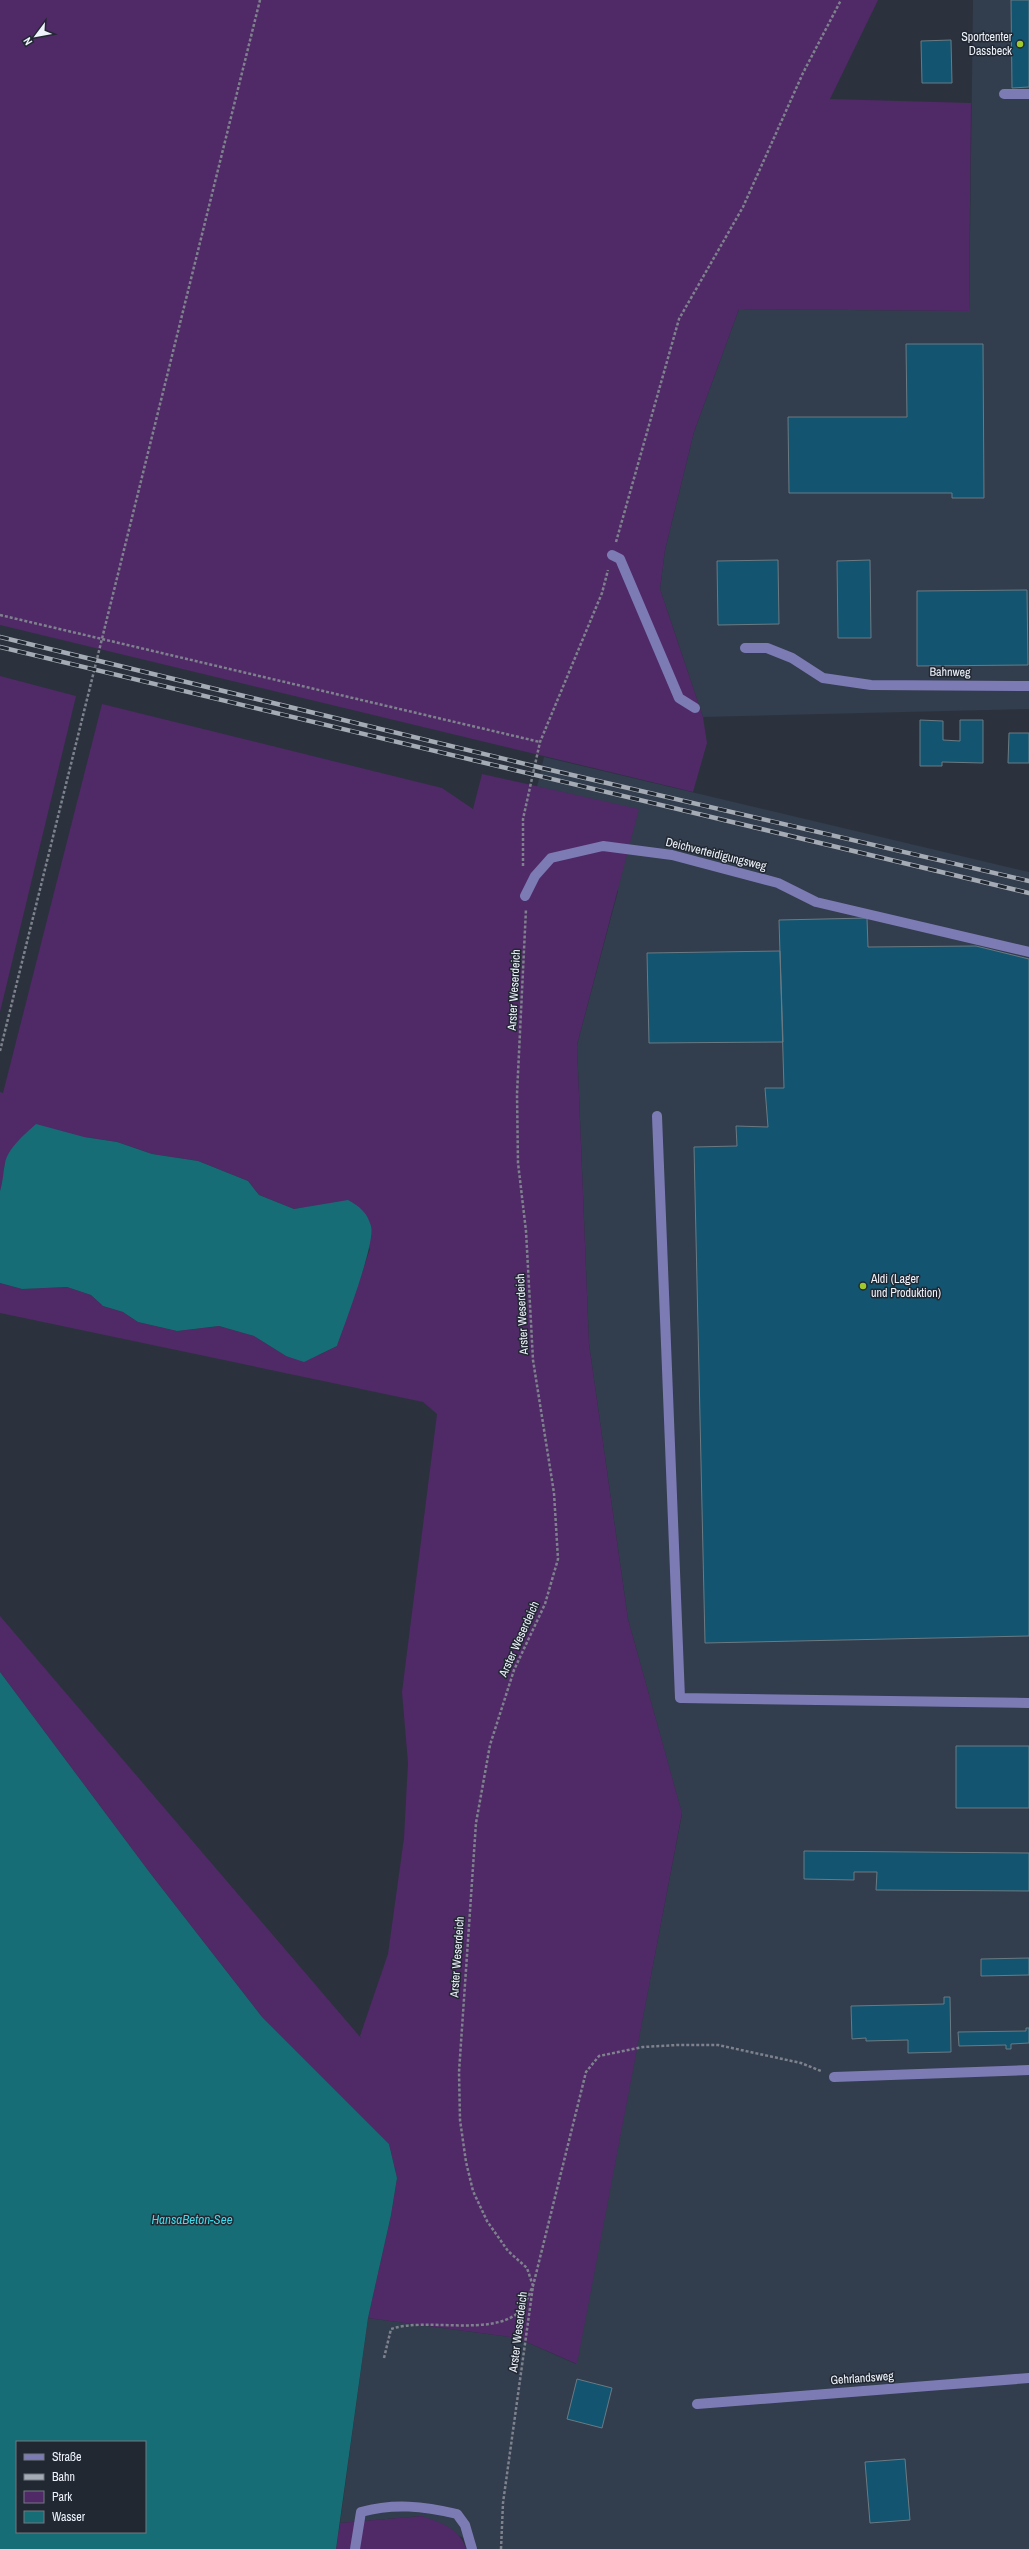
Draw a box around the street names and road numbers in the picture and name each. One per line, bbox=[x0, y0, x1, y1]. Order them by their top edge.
street label: Bahnweg bbox=[929, 664, 971, 680]
street label: Deichverteidigungsweg bbox=[664, 834, 769, 874]
street label: Arster Weserdeich bbox=[504, 949, 524, 1032]
street label: Arster Weserdeich bbox=[512, 1273, 532, 1356]
street label: Arster Weserdeich bbox=[495, 1599, 543, 1680]
street label: Arster Weserdeich bbox=[446, 1916, 468, 1999]
street label: Arster Weserdeich bbox=[505, 2291, 531, 2374]
street label: Gehrlandsweg bbox=[830, 2368, 895, 2388]

